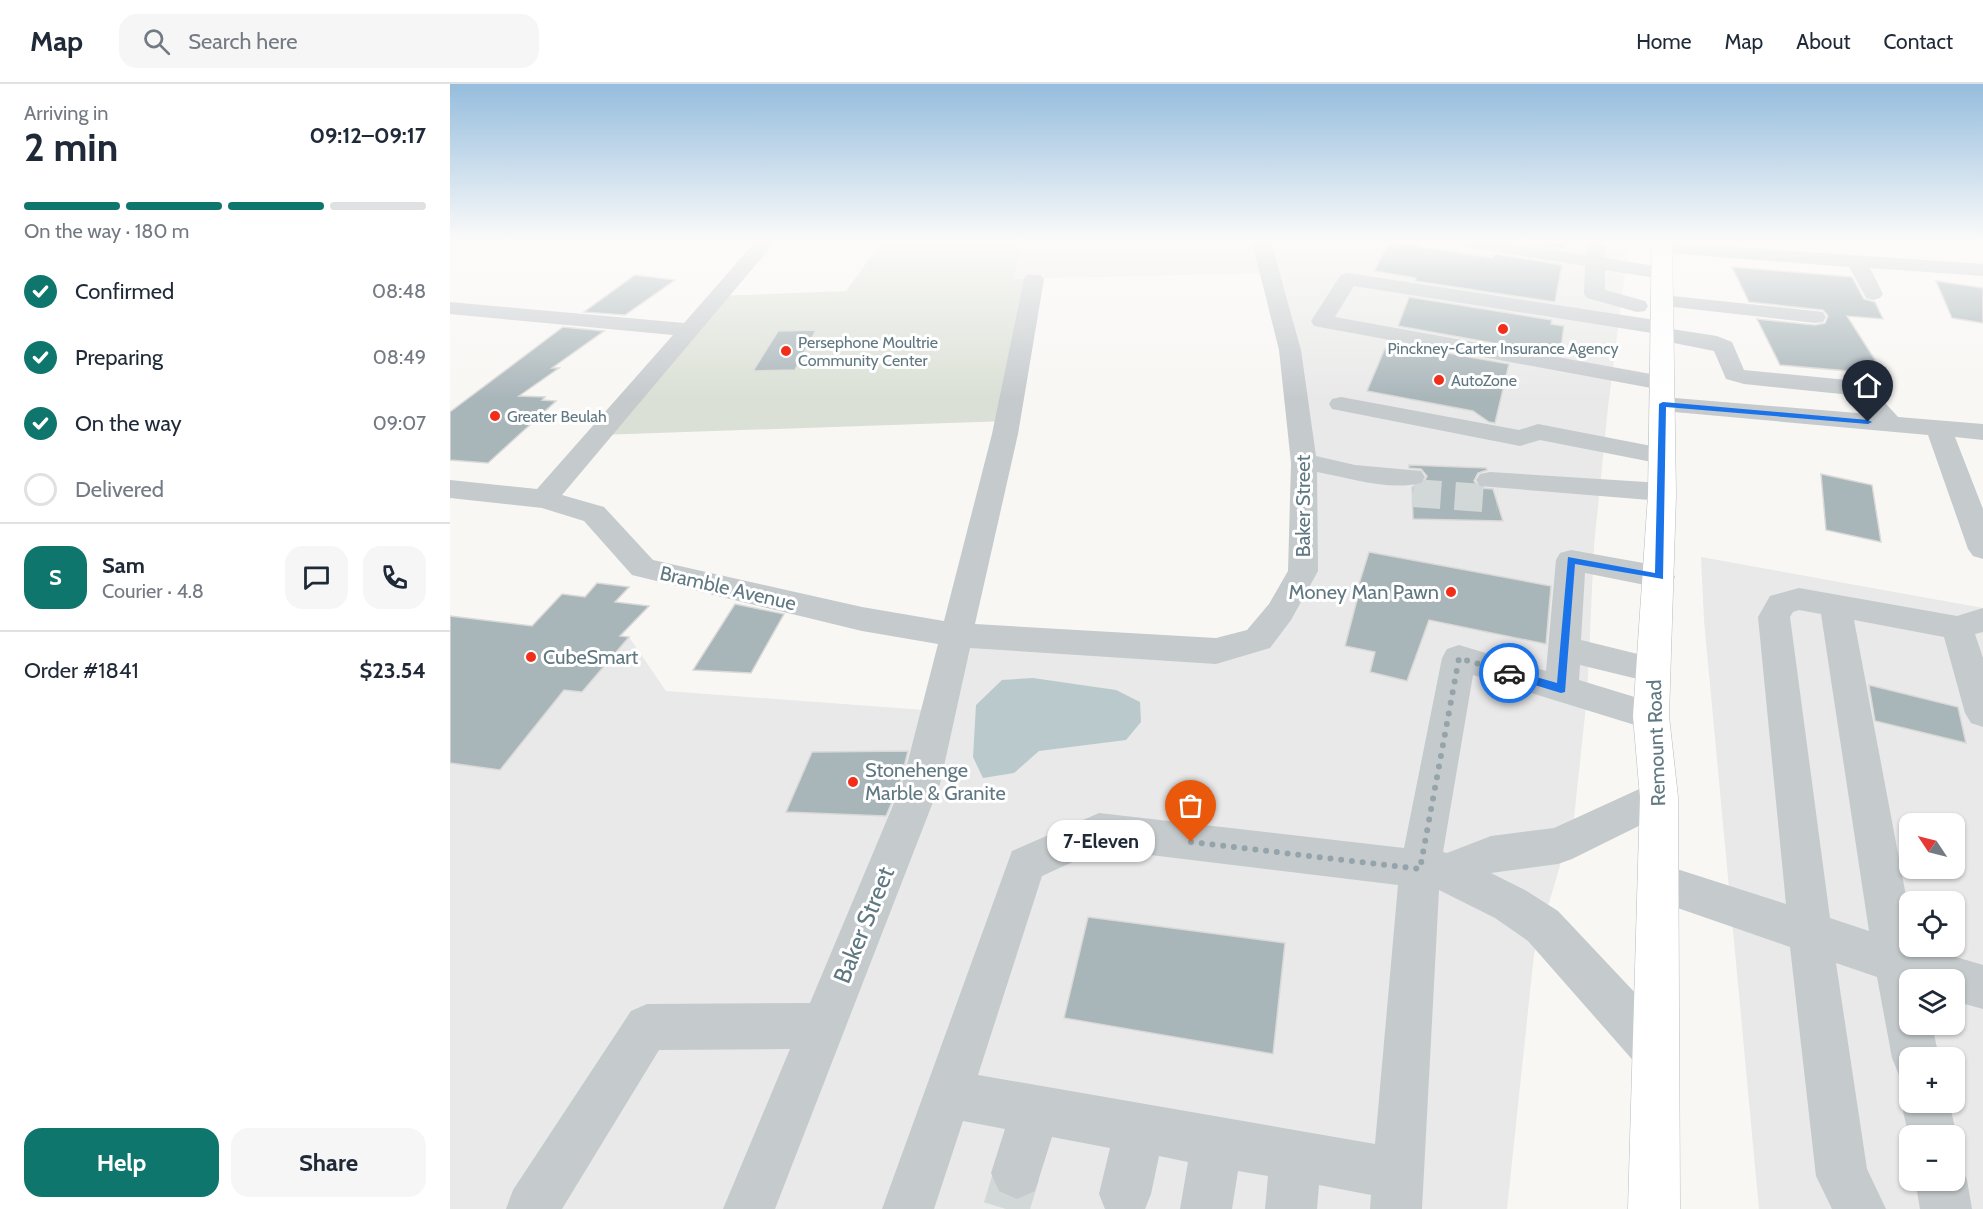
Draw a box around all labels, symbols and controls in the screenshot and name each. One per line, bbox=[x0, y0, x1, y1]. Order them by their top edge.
search box bbox=[119, 14, 539, 68]
text: Map bbox=[30, 24, 83, 58]
icon: search bbox=[140, 25, 173, 58]
text: Search here bbox=[188, 28, 297, 55]
text: Home bbox=[1636, 29, 1692, 54]
text: Map bbox=[1725, 29, 1763, 54]
text: About bbox=[1796, 29, 1850, 54]
text: Contact bbox=[1883, 29, 1953, 54]
text: Arriving in bbox=[24, 101, 108, 125]
text: 09:12–09:17 bbox=[309, 122, 426, 149]
text: 2 min bbox=[24, 123, 118, 171]
text: On the way · 180 m bbox=[24, 219, 189, 243]
icon: check bbox=[24, 275, 57, 308]
text: Confirmed bbox=[75, 278, 174, 305]
text: 08:48 bbox=[372, 279, 426, 303]
marker: Pinckney-Carter Insurance Agency bbox=[1496, 322, 1510, 336]
place label: Persephone Moultrie Community Center bbox=[798, 333, 938, 370]
place label: Pinckney-Carter Insurance Agency bbox=[1387, 339, 1619, 358]
icon: check bbox=[24, 341, 57, 374]
text: Preparing bbox=[75, 344, 163, 371]
marker: Persephone Moultrie Community Center bbox=[779, 344, 793, 358]
text: 08:49 bbox=[373, 345, 426, 369]
pin bbox=[1842, 360, 1893, 422]
icon: home bbox=[1851, 369, 1884, 402]
place label: AutoZone bbox=[1451, 371, 1517, 390]
marker: AutoZone bbox=[1432, 373, 1446, 387]
icon: check bbox=[24, 407, 57, 440]
place label: Greater Beulah bbox=[507, 407, 607, 426]
marker: Greater Beulah bbox=[488, 409, 502, 423]
text: On the way bbox=[75, 410, 182, 437]
text: 09:07 bbox=[373, 411, 426, 435]
street label: Baker Street bbox=[1291, 454, 1315, 557]
text: Delivered bbox=[75, 476, 164, 503]
button: chat bbox=[285, 546, 348, 609]
button: phone bbox=[363, 546, 426, 609]
text: Sam bbox=[102, 552, 145, 579]
street label: Bramble Avenue bbox=[658, 561, 798, 615]
text: S bbox=[49, 564, 62, 591]
text: Courier · 4.8 bbox=[102, 579, 204, 603]
place label: Money Man Pawn bbox=[1289, 580, 1439, 604]
marker: Money Man Pawn bbox=[1444, 585, 1458, 599]
courier bbox=[1479, 643, 1539, 703]
place label: CubeSmart bbox=[543, 645, 639, 669]
marker: CubeSmart bbox=[524, 650, 538, 664]
text: Order #1841 bbox=[24, 657, 139, 684]
text: $23.54 bbox=[359, 657, 426, 684]
icon: car bbox=[1493, 657, 1526, 690]
street label: Remount Road bbox=[1642, 679, 1670, 807]
place label: Stonehenge Marble & Granite bbox=[865, 758, 1006, 805]
marker: Stonehenge Marble & Granite bbox=[846, 775, 860, 789]
pin bbox=[1165, 780, 1216, 842]
icon: bag bbox=[1174, 789, 1207, 822]
north arrow bbox=[1899, 813, 1965, 879]
map controls bbox=[1899, 813, 1965, 1191]
callout: 7-Eleven bbox=[1047, 821, 1155, 863]
text: 7-Eleven bbox=[1063, 829, 1139, 853]
street label: Baker Street bbox=[827, 862, 900, 987]
button: locate bbox=[1899, 891, 1965, 957]
button: layers bbox=[1899, 969, 1965, 1035]
button: + bbox=[1899, 1047, 1965, 1113]
button: − bbox=[1899, 1125, 1965, 1191]
button: Help bbox=[24, 1128, 219, 1197]
button: Share bbox=[231, 1128, 426, 1197]

